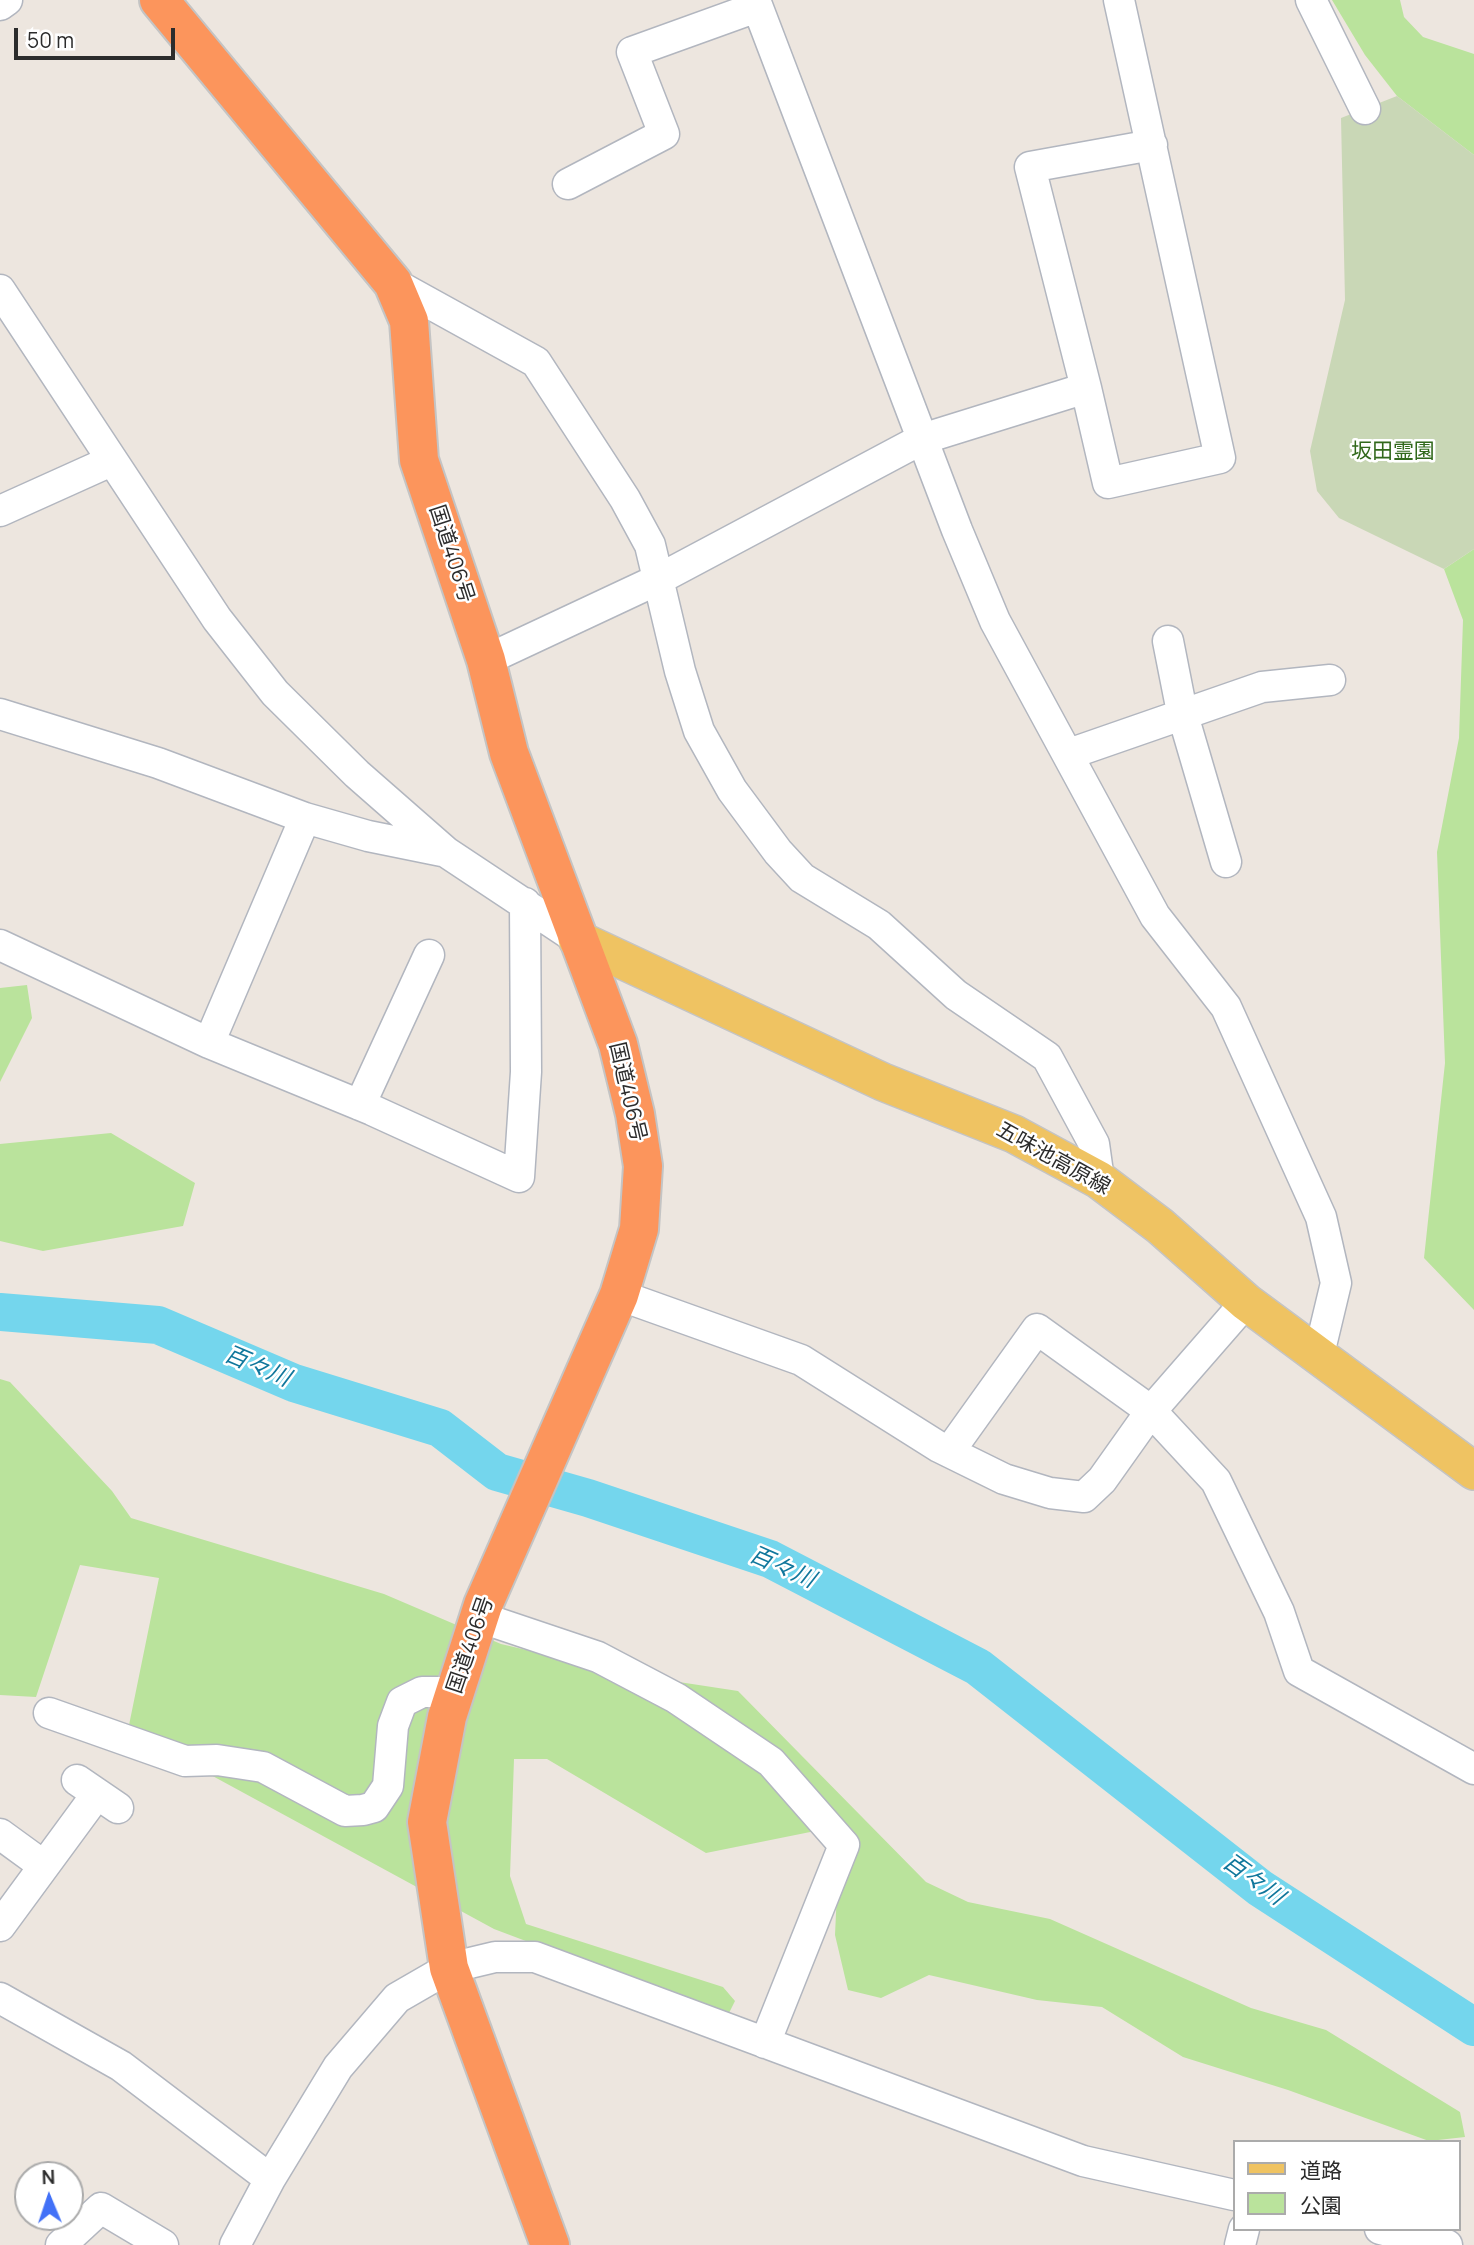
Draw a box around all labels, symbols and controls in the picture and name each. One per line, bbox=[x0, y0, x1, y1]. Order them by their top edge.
scale bar bbox=[18, 14, 178, 58]
text: 50 m bbox=[27, 26, 74, 54]
park label: 坂田霊園 bbox=[1351, 439, 1435, 465]
street label: 国道406号 bbox=[423, 502, 479, 606]
street label: 国道406号 bbox=[603, 1040, 651, 1144]
street label: 五味池高原線 bbox=[992, 1117, 1114, 1201]
water label: 百々川 bbox=[220, 1341, 294, 1393]
water label: 百々川 bbox=[745, 1541, 819, 1595]
street label: 国道406号 bbox=[443, 1593, 499, 1697]
water label: 百々川 bbox=[1217, 1849, 1289, 1911]
legend bbox=[1232, 2140, 1460, 2231]
text: 道路 bbox=[1300, 2156, 1342, 2184]
north arrow bbox=[14, 2161, 84, 2231]
text: N bbox=[41, 2164, 56, 2190]
text: 公園 bbox=[1300, 2191, 1342, 2219]

